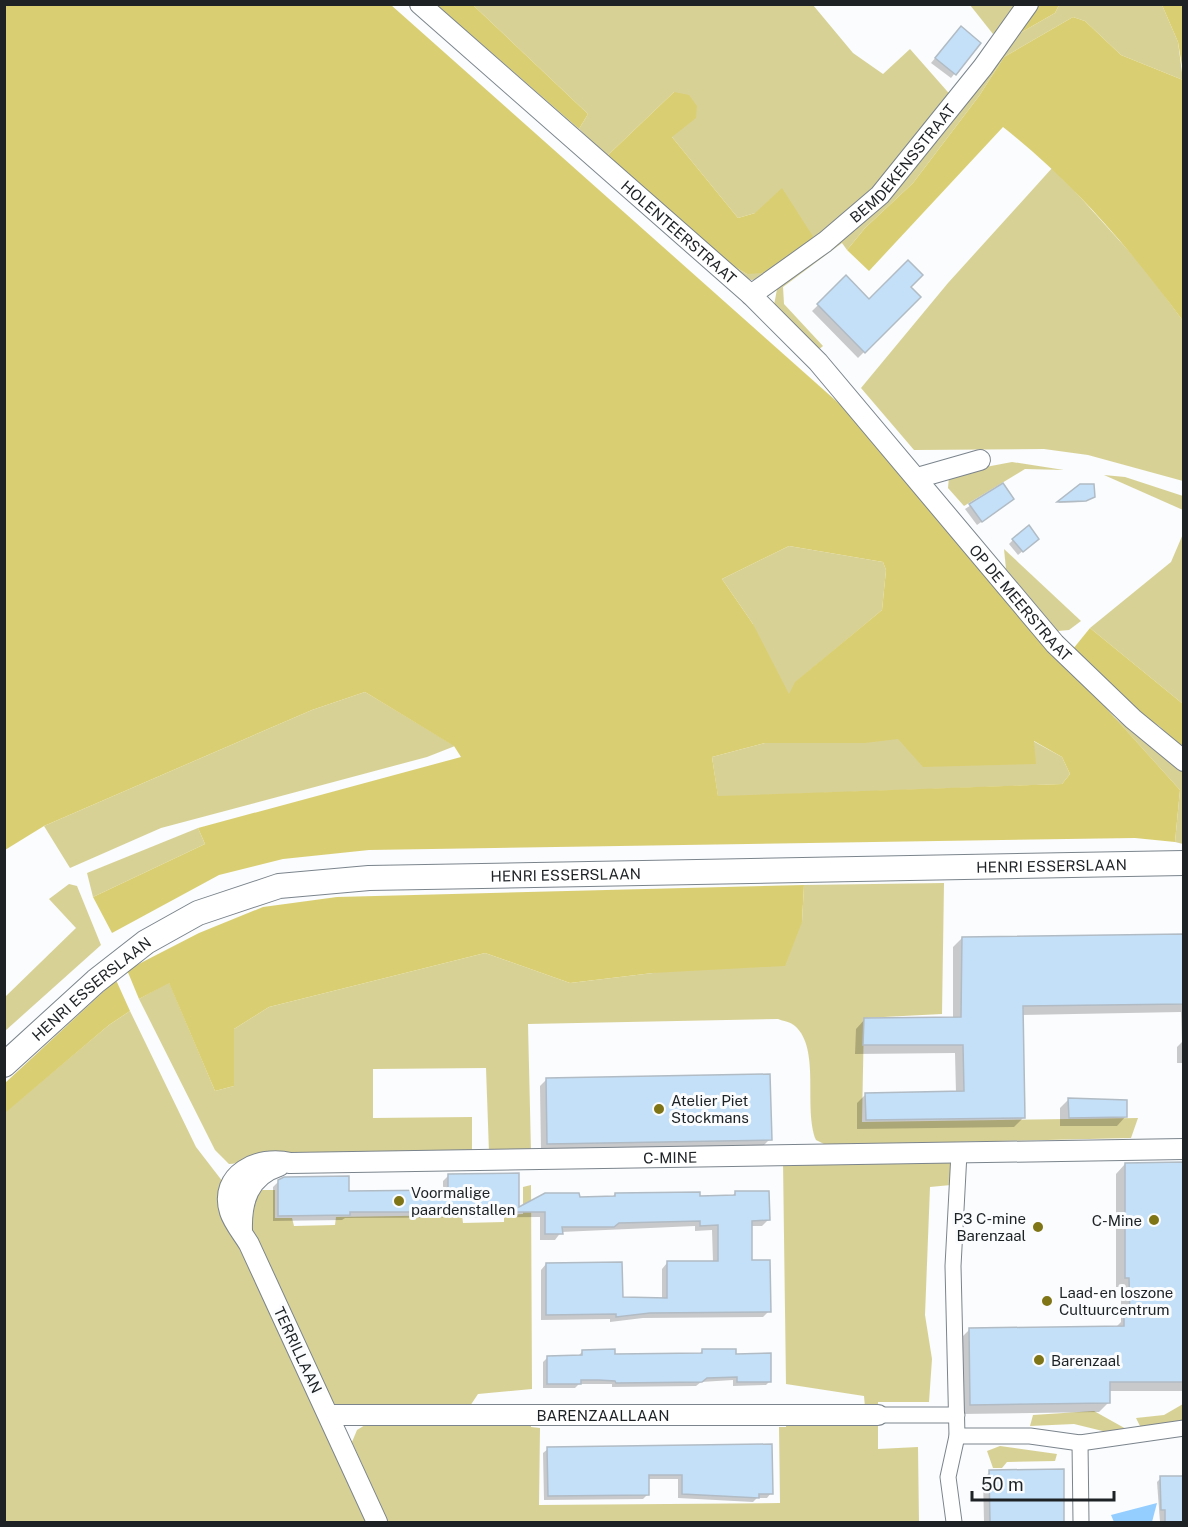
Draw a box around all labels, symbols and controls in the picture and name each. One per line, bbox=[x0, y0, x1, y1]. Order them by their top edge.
street label: BEMDEKENSSTRAAT bbox=[846, 100, 958, 226]
street label: HOLENTEERSTRAAT bbox=[618, 177, 740, 287]
street label: OP DE MEERSTRAAT bbox=[966, 541, 1075, 664]
street label: HENRI ESSERSLAAN bbox=[976, 856, 1127, 875]
street label: HENRI ESSERSLAAN bbox=[490, 864, 641, 884]
street label: HENRI ESSERSLAAN bbox=[28, 933, 154, 1044]
place label: Atelier Piet Stockmans bbox=[671, 1092, 749, 1126]
marker: Atelier Piet Stockmans bbox=[652, 1102, 666, 1116]
street label: C-MINE bbox=[643, 1148, 697, 1166]
place label: Voormalige paardenstallen bbox=[411, 1184, 515, 1218]
marker: Voormalige paardenstallen bbox=[392, 1194, 406, 1208]
place label: P3 C-mine Barenzaal bbox=[953, 1210, 1026, 1244]
place label: C-Mine bbox=[1092, 1212, 1142, 1229]
marker: C-Mine bbox=[1147, 1213, 1161, 1227]
marker: P3 C-mine Barenzaal bbox=[1031, 1220, 1045, 1234]
place label: Laad- en loszone Cultuurcentrum bbox=[1059, 1284, 1173, 1318]
marker: Laad- en loszone Cultuurcentrum bbox=[1040, 1294, 1054, 1308]
street label: TERRILLAAN bbox=[271, 1304, 325, 1396]
place label: Barenzaal bbox=[1051, 1352, 1121, 1369]
marker: Barenzaal bbox=[1032, 1353, 1046, 1367]
street label: BARENZAALLAAN bbox=[537, 1407, 669, 1424]
scale bar bbox=[972, 1464, 1114, 1502]
text: 50 m bbox=[981, 1474, 1024, 1495]

